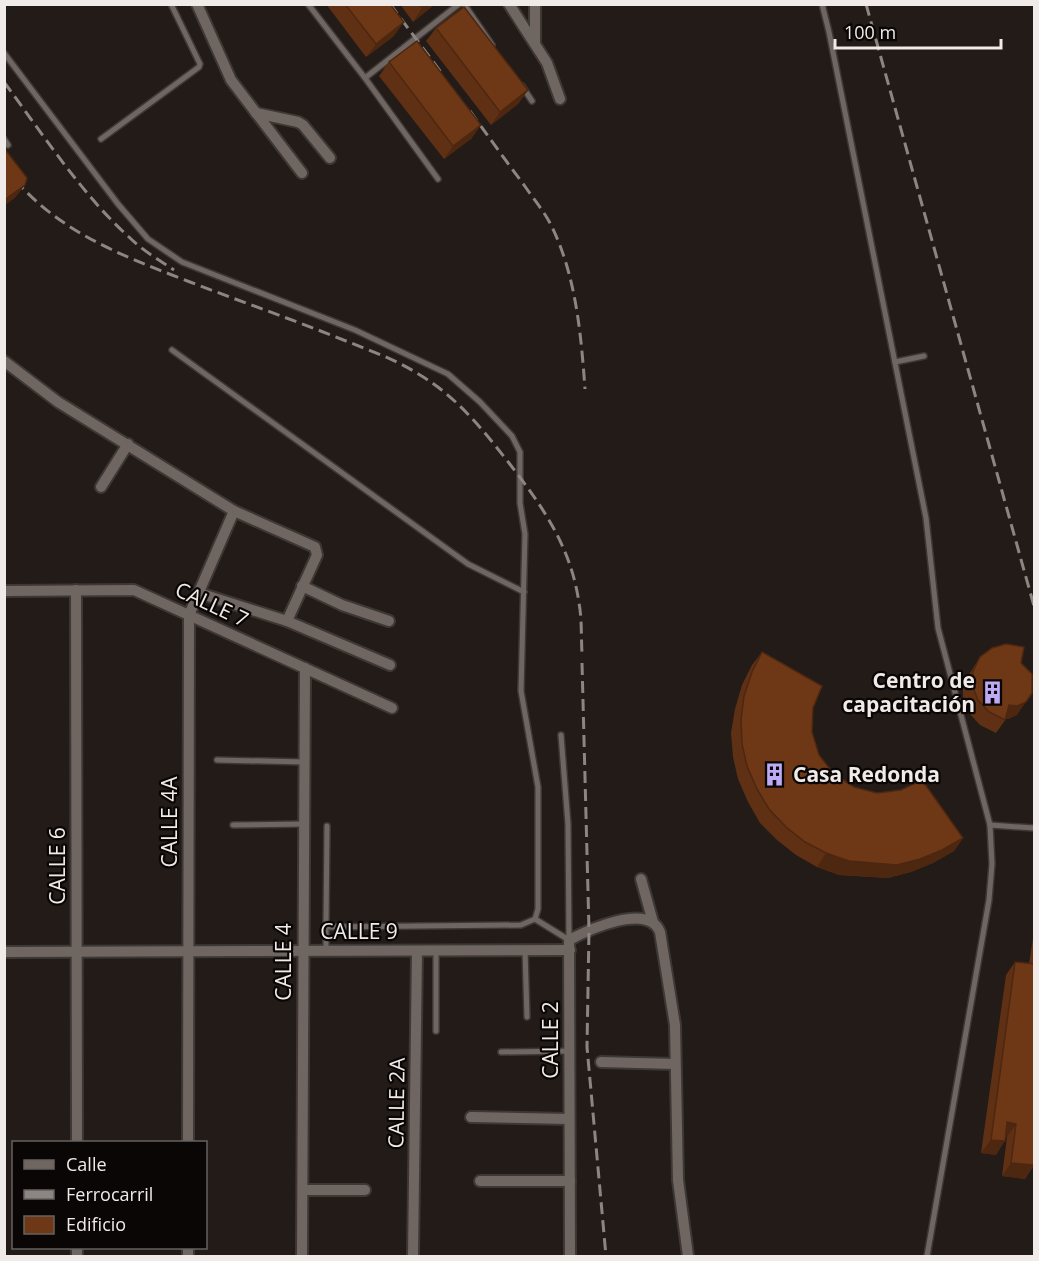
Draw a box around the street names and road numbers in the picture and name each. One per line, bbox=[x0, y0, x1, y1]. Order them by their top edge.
street label: CALLE 7 bbox=[171, 575, 253, 633]
street label: CALLE 4A bbox=[155, 776, 183, 867]
street label: CALLE 6 bbox=[43, 827, 71, 905]
street label: CALLE 9 bbox=[320, 917, 398, 945]
street label: CALLE 4 bbox=[269, 923, 297, 1001]
street label: CALLE 2 bbox=[536, 1001, 564, 1079]
street label: CALLE 2A bbox=[381, 1057, 411, 1149]

